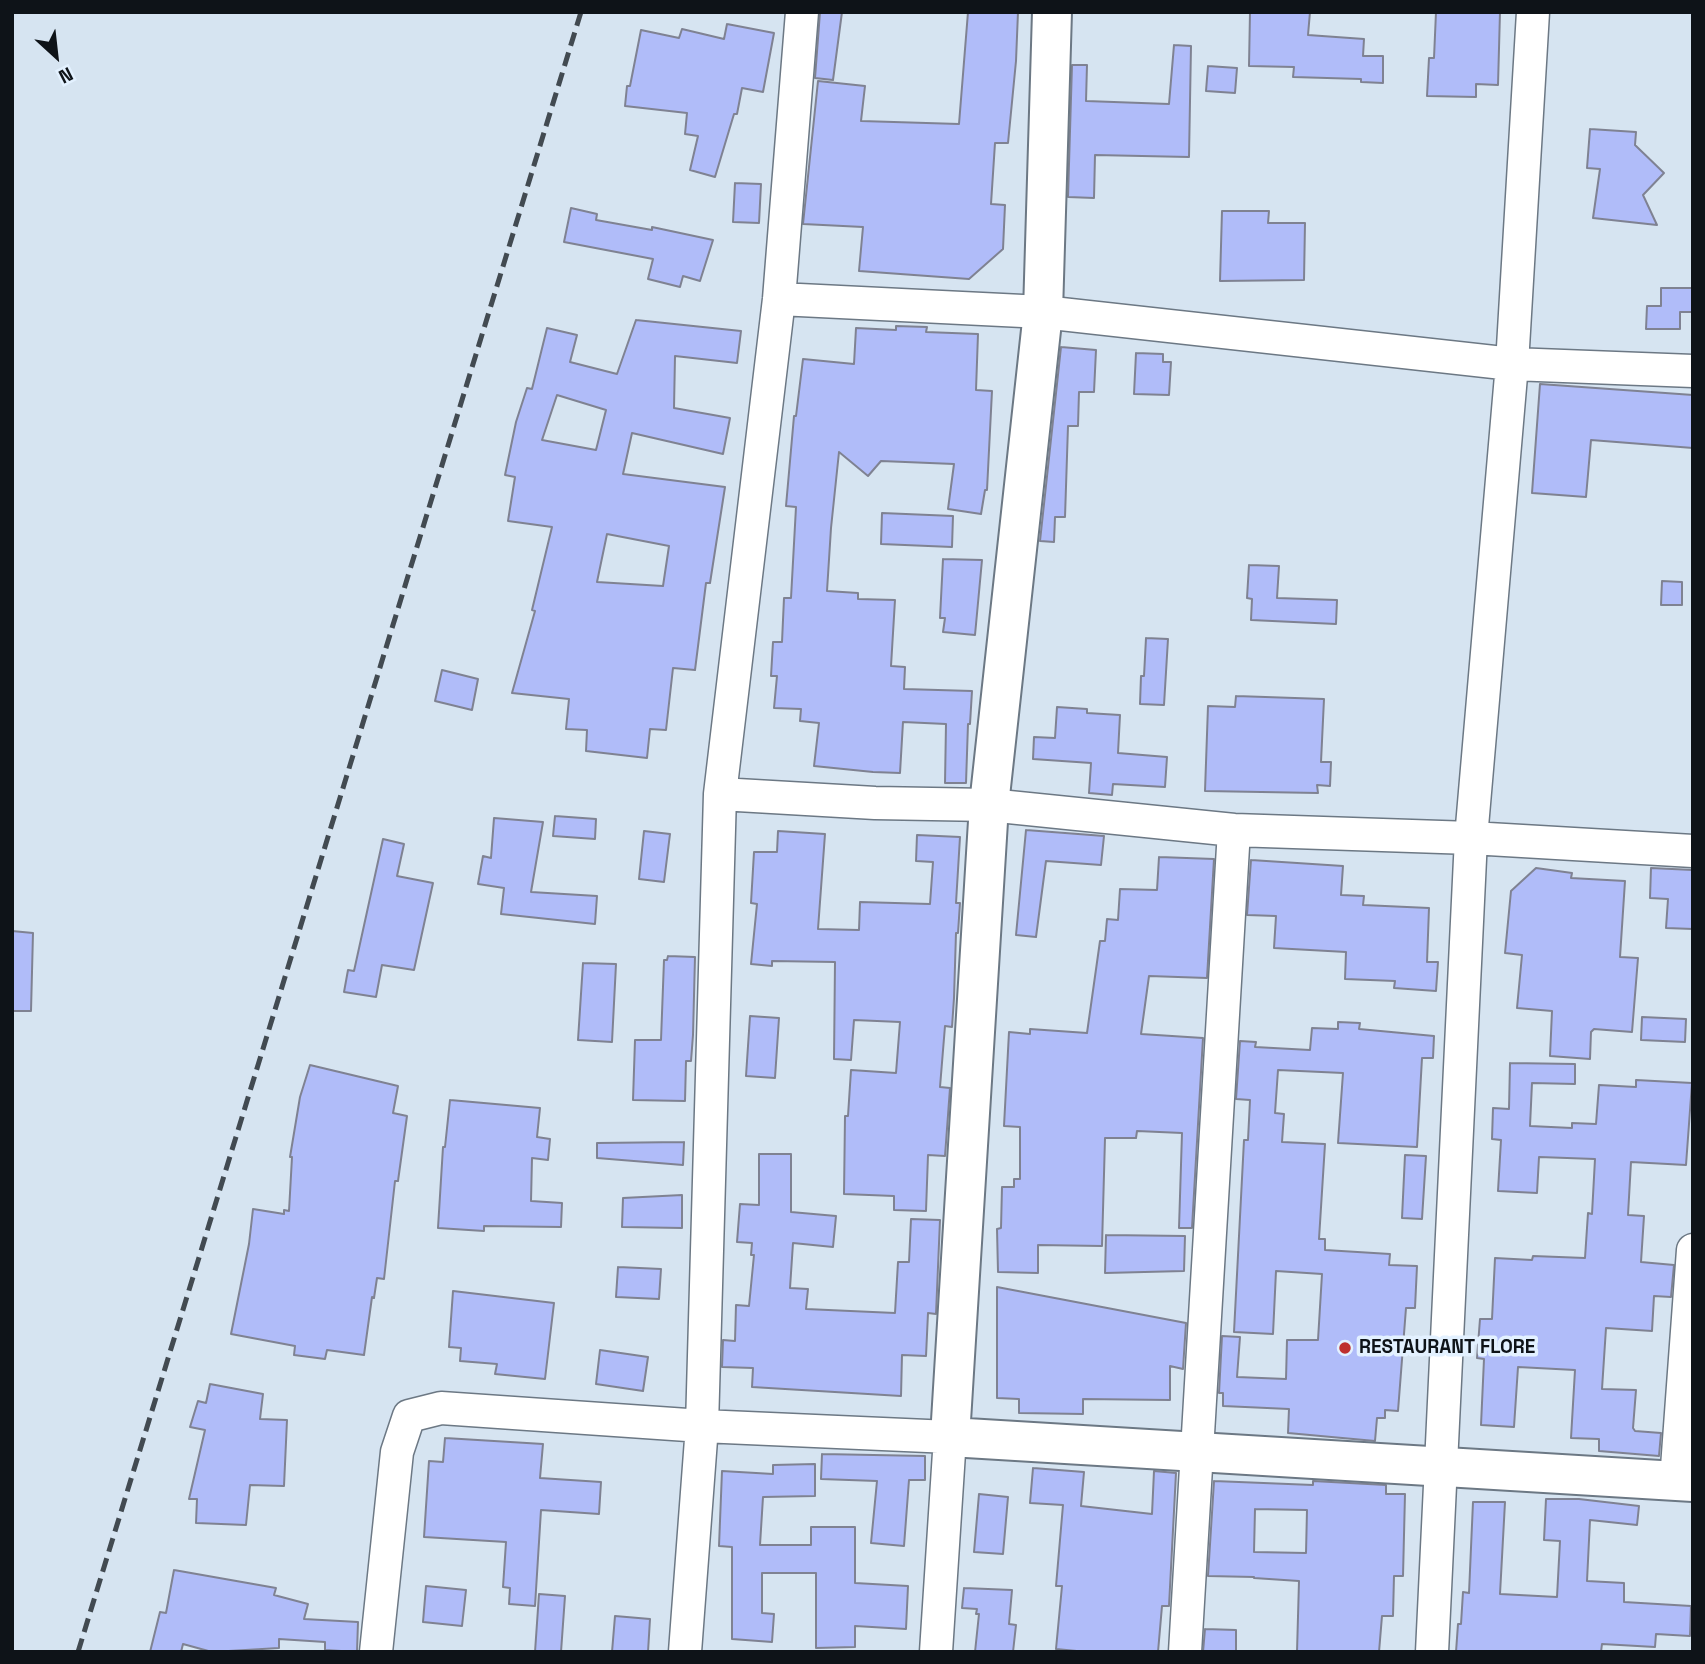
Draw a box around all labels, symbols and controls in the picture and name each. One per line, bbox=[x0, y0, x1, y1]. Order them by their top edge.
north arrow bbox=[21, 21, 91, 91]
text: N bbox=[54, 61, 77, 89]
place label: RESTAURANT FLORE bbox=[1359, 1337, 1535, 1359]
marker: RESTAURANT FLORE bbox=[1337, 1340, 1353, 1356]

